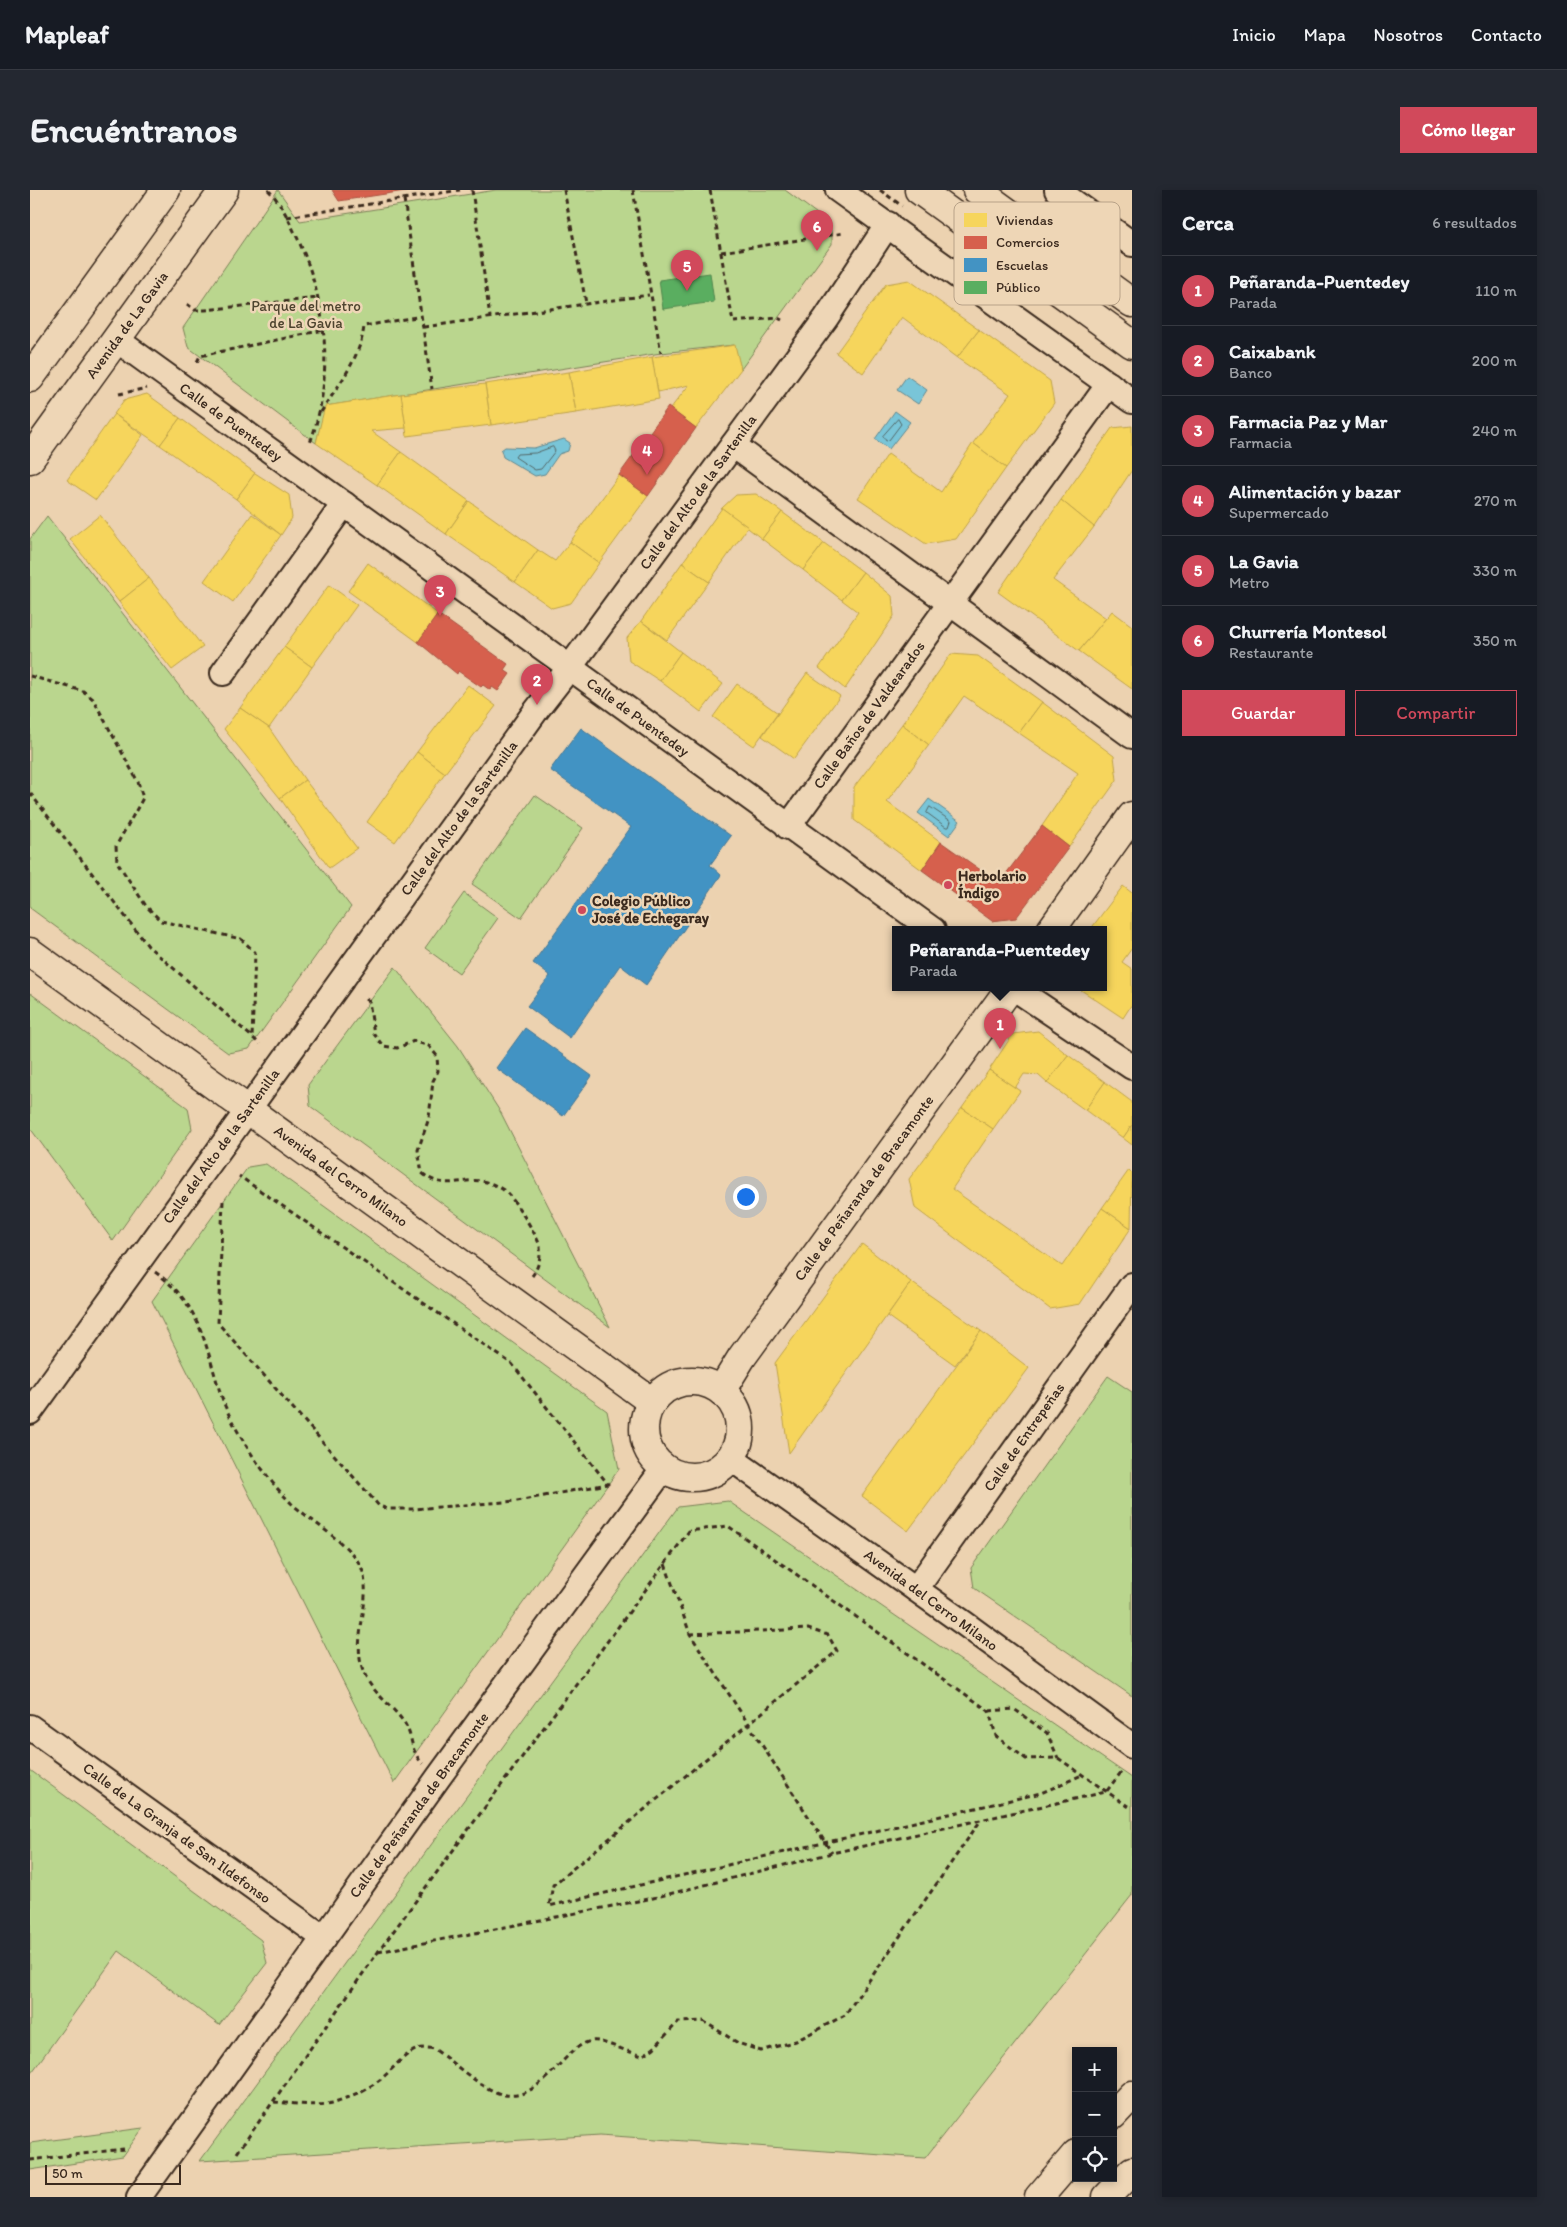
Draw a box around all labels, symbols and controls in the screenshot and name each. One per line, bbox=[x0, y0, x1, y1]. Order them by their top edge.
text: Mapleaf bbox=[25, 20, 109, 49]
text: Inicio bbox=[1232, 24, 1276, 46]
text: Mapa bbox=[1304, 24, 1346, 46]
text: Nosotros bbox=[1374, 24, 1443, 46]
text: Contacto bbox=[1471, 24, 1542, 46]
button: Cómo llegar bbox=[1400, 107, 1537, 153]
text: Encuéntranos bbox=[30, 109, 238, 151]
legend bbox=[954, 202, 1120, 305]
pin: 6 bbox=[801, 210, 833, 251]
text: Cerca bbox=[1182, 210, 1234, 235]
text: Viviendas bbox=[996, 212, 1053, 229]
text: 6 resultados bbox=[1432, 213, 1517, 232]
text: Comercios bbox=[996, 234, 1059, 251]
pin: 5 bbox=[671, 250, 703, 291]
text: Escuelas bbox=[996, 257, 1048, 274]
street label: Avenida de La Gavia bbox=[82, 267, 172, 382]
text: Peñaranda-Puentedey bbox=[1229, 270, 1409, 293]
text: Público bbox=[996, 279, 1040, 296]
text: 1 bbox=[1194, 281, 1202, 300]
text: 110 m bbox=[1475, 281, 1517, 300]
text: Parada bbox=[1229, 293, 1277, 312]
park label: Parque del metro de La Gavia bbox=[251, 297, 361, 332]
text: Caixabank bbox=[1229, 340, 1316, 363]
text: 2 bbox=[1194, 351, 1202, 370]
text: 200 m bbox=[1472, 351, 1517, 370]
text: Banco bbox=[1229, 363, 1272, 382]
street label: Calle de Puentedey bbox=[176, 379, 286, 465]
text: Farmacia Paz y Mar bbox=[1229, 410, 1387, 433]
street label: Calle del Alto de la Sartenilla bbox=[636, 411, 760, 573]
text: 3 bbox=[1194, 421, 1202, 440]
text: 240 m bbox=[1472, 421, 1517, 440]
text: Farmacia bbox=[1229, 433, 1292, 452]
pin: 4 bbox=[631, 434, 663, 475]
text: Alimentación y bazar bbox=[1229, 480, 1400, 503]
text: 4 bbox=[1193, 491, 1203, 510]
text: 270 m bbox=[1474, 491, 1517, 510]
text: Supermercado bbox=[1229, 503, 1329, 522]
text: La Gavia bbox=[1229, 550, 1299, 573]
text: 5 bbox=[1194, 561, 1202, 580]
text: 330 m bbox=[1473, 561, 1517, 580]
text: Metro bbox=[1229, 573, 1269, 592]
pin: 3 bbox=[424, 575, 456, 616]
text: Churrería Montesol bbox=[1229, 620, 1387, 643]
text: 6 bbox=[1194, 631, 1202, 650]
text: 350 m bbox=[1473, 631, 1517, 650]
street label: Calle Baños de Valdearados bbox=[809, 637, 929, 792]
text: Restaurante bbox=[1229, 643, 1313, 662]
pin: 2 bbox=[521, 664, 553, 705]
street label: Calle de Puentedey bbox=[583, 674, 693, 760]
button: Guardar bbox=[1182, 690, 1345, 736]
button: Compartir bbox=[1355, 690, 1517, 736]
street label: Calle del Alto de la Sartenilla bbox=[397, 737, 521, 899]
place label: Herbolario Índigo bbox=[958, 867, 1027, 903]
marker: Herbolario Índigo bbox=[942, 879, 954, 891]
place label: Colegio Público José de Echegaray bbox=[591, 892, 710, 928]
marker: Colegio Público José de Echegaray bbox=[576, 904, 588, 916]
popup bbox=[892, 926, 1107, 991]
text: Peñaranda-Puentedey bbox=[909, 938, 1090, 961]
text: Parada bbox=[909, 961, 957, 980]
pin: 1 bbox=[984, 1008, 1016, 1049]
street label: Calle del Alto de la Sartenilla bbox=[159, 1065, 283, 1227]
street label: Calle de Peñaranda de Bracamonte bbox=[791, 1092, 937, 1284]
street label: Avenida del Cerro Milano bbox=[271, 1121, 411, 1231]
your location bbox=[733, 1184, 759, 1210]
street label: Calle de Entrepeñas bbox=[980, 1379, 1068, 1495]
street label: Avenida del Cerro Milano bbox=[861, 1545, 1001, 1655]
street label: Calle de Peñaranda de Bracamonte bbox=[346, 1709, 492, 1901]
street label: Calle de La Granja de San Ildefonso bbox=[80, 1759, 274, 1907]
map controls bbox=[1072, 2047, 1117, 2182]
button: + bbox=[1072, 2047, 1117, 2092]
button: − bbox=[1072, 2092, 1117, 2137]
button: locate bbox=[1072, 2137, 1117, 2182]
scale bar bbox=[45, 2162, 181, 2185]
text: 50 m bbox=[52, 2165, 83, 2182]

